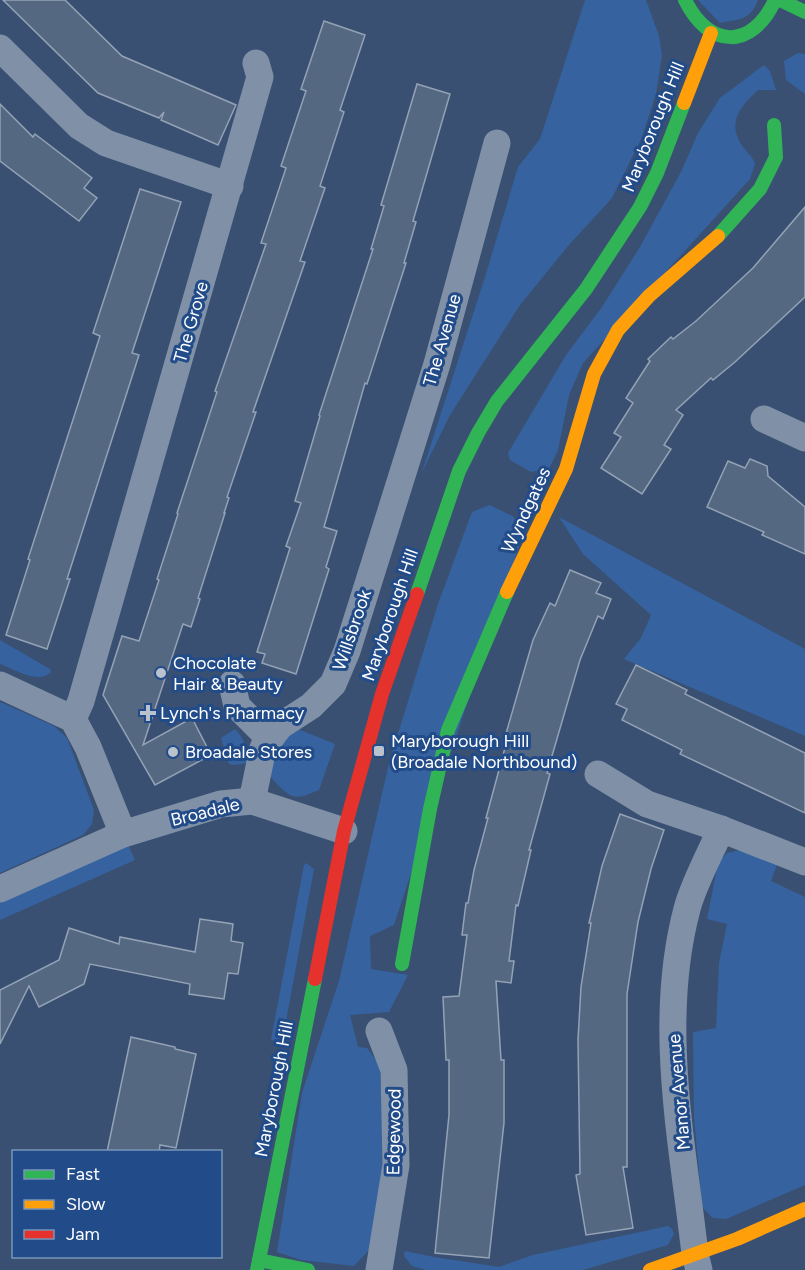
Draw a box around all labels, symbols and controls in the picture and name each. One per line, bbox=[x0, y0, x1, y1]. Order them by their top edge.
street label: Maryborough Hill bbox=[617, 59, 689, 195]
street label: The Grove bbox=[169, 279, 213, 365]
street label: The Avenue bbox=[418, 291, 466, 389]
street label: Wyndgates bbox=[497, 464, 555, 556]
street label: Maryborough Hill bbox=[357, 546, 423, 684]
street label: Willsbrook bbox=[328, 586, 376, 673]
place label: Chocolate Hair & Beauty bbox=[173, 652, 283, 695]
marker: Chocolate Hair & Beauty bbox=[154, 666, 168, 680]
place label: Lynch's Pharmacy bbox=[160, 702, 305, 724]
marker: Lynch's Pharmacy bbox=[141, 706, 155, 720]
place label: Maryborough Hill (Broadale Northbound) bbox=[391, 730, 577, 773]
place label: Broadale Stores bbox=[185, 741, 312, 763]
marker: Maryborough Hill (Broadale Northbound) bbox=[372, 744, 386, 758]
marker: Broadale Stores bbox=[166, 745, 180, 759]
street label: Broadale bbox=[168, 793, 242, 831]
street label: Maryborough Hill bbox=[250, 1019, 298, 1159]
street label: Manor Avenue bbox=[663, 1033, 695, 1151]
street label: Edgewood bbox=[382, 1088, 406, 1176]
legend bbox=[12, 1150, 222, 1258]
text: Fast bbox=[66, 1163, 100, 1185]
text: Slow bbox=[66, 1193, 105, 1215]
text: Jam bbox=[66, 1223, 100, 1245]

